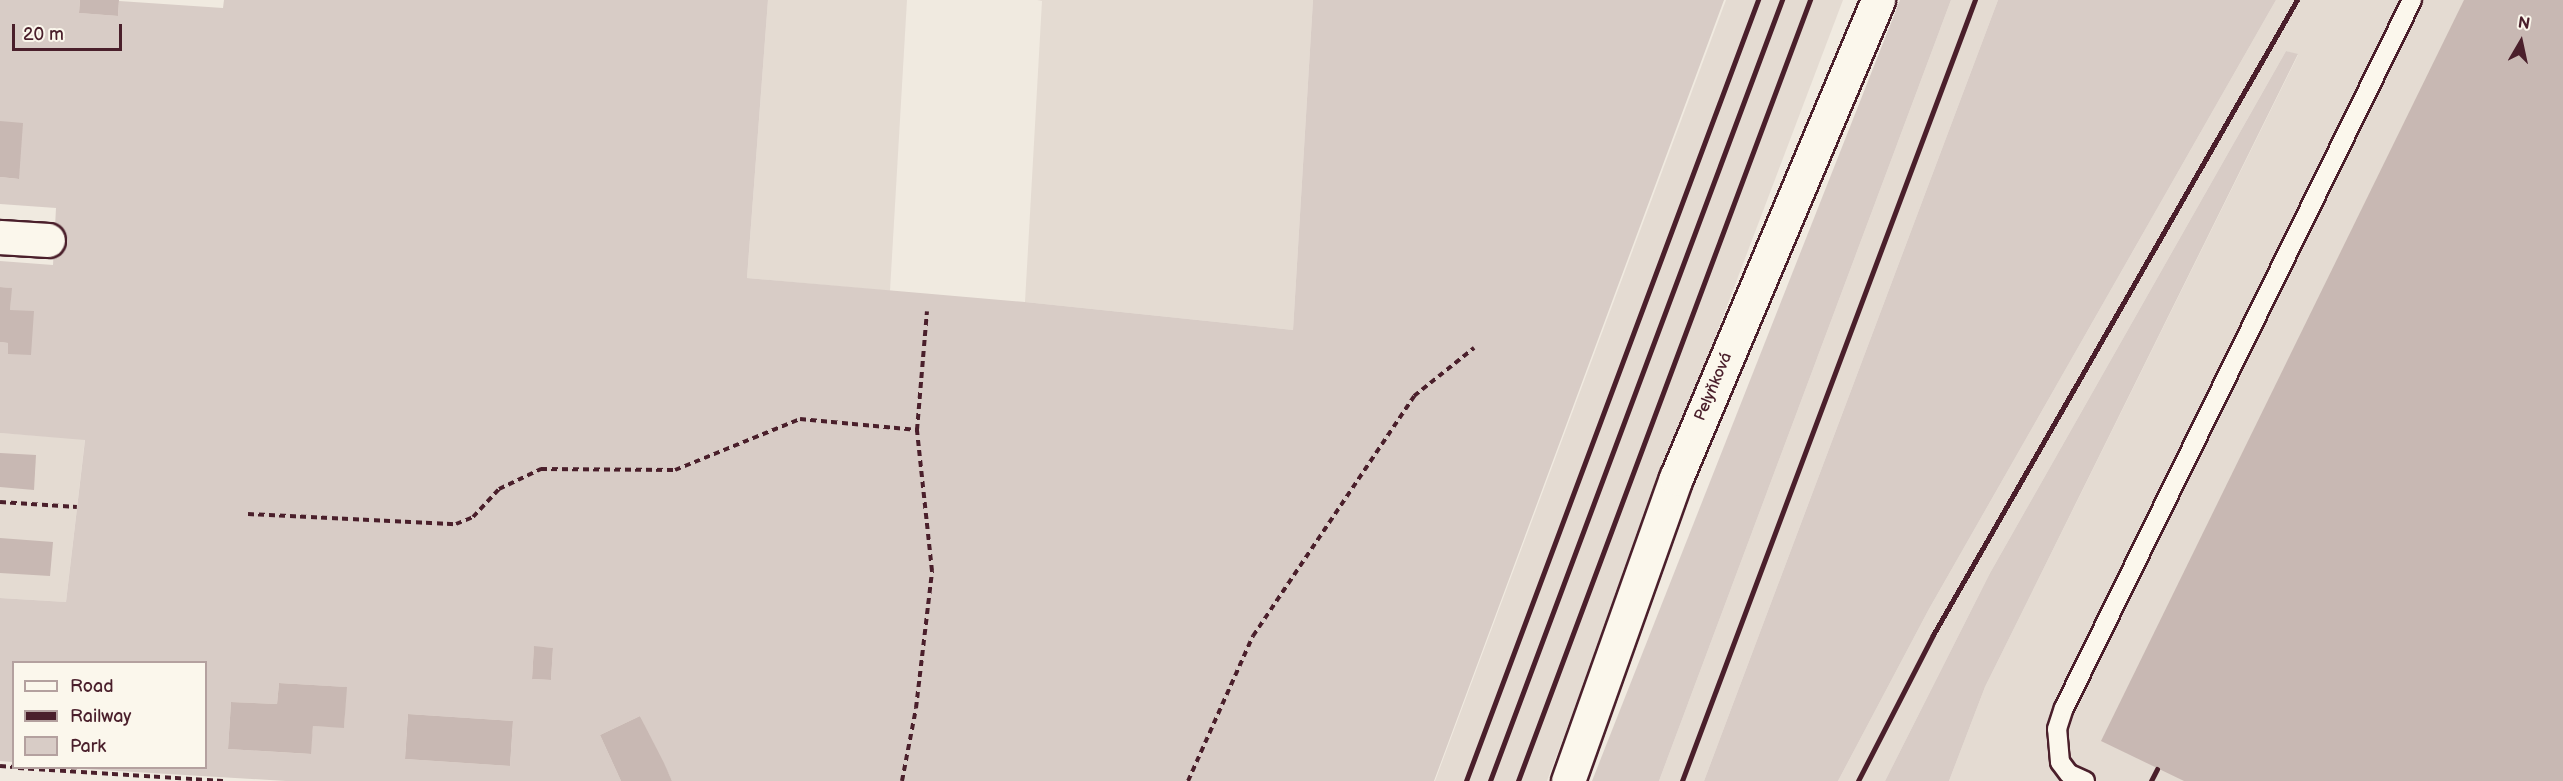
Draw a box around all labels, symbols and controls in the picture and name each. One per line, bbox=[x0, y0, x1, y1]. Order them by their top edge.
scale bar bbox=[15, 12, 124, 50]
north arrow bbox=[2491, 12, 2551, 72]
text: N bbox=[2516, 13, 2531, 34]
text: 20 m bbox=[23, 24, 64, 45]
street label: Pelyňková bbox=[1691, 350, 1737, 424]
legend bbox=[12, 661, 207, 769]
text: Road bbox=[70, 676, 114, 697]
text: Railway bbox=[70, 706, 132, 727]
text: Park bbox=[70, 736, 106, 757]

